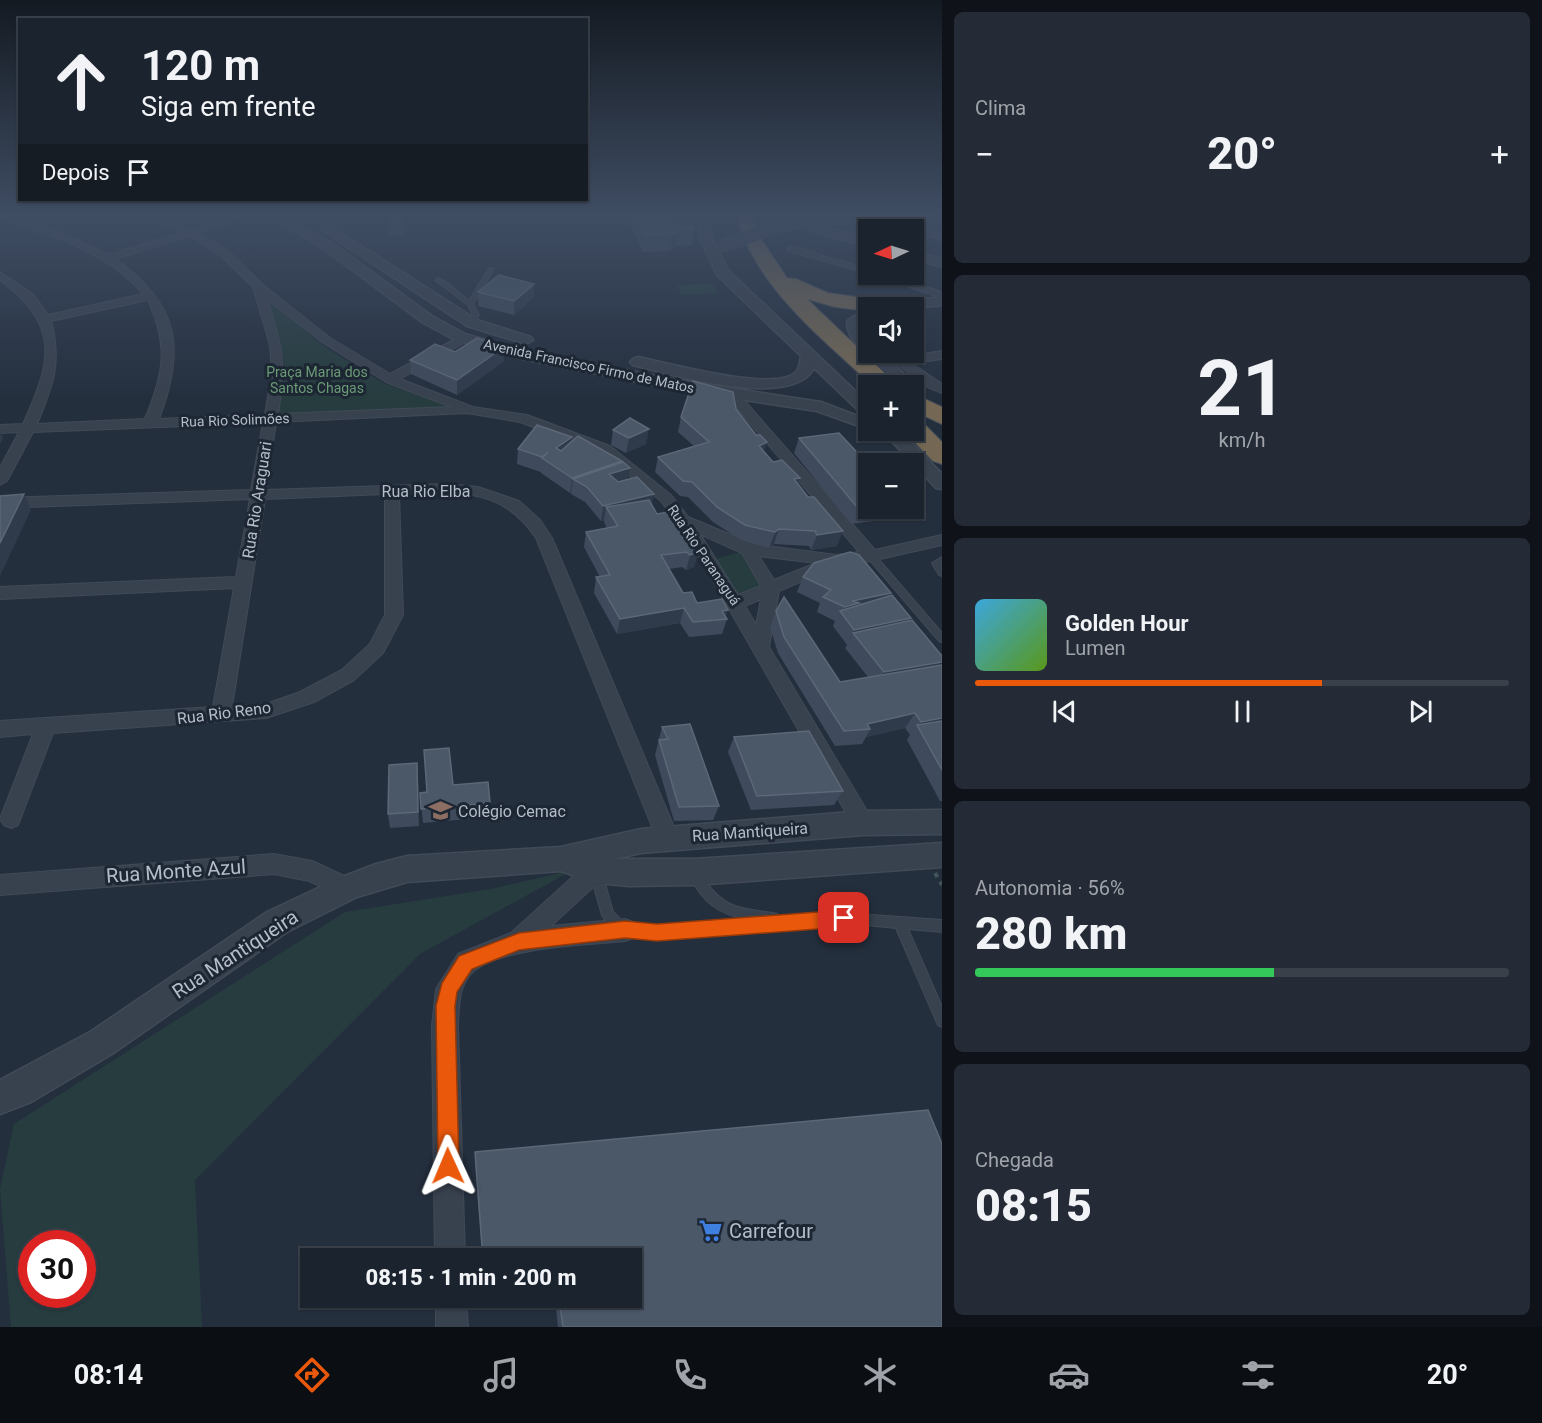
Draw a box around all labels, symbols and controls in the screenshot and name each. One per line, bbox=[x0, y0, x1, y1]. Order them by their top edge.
text: 120 m bbox=[141, 41, 260, 90]
icon: ahead bbox=[42, 42, 120, 120]
text: Siga em frente bbox=[141, 91, 316, 123]
text: Clima bbox=[975, 96, 1026, 120]
text: 20° bbox=[1207, 127, 1277, 180]
text: − bbox=[975, 135, 994, 174]
text: + bbox=[1490, 135, 1509, 174]
icon: arrive bbox=[122, 156, 155, 189]
text: Depois bbox=[42, 160, 110, 185]
north arrow bbox=[858, 219, 924, 285]
map controls bbox=[858, 219, 924, 519]
button: sound bbox=[858, 297, 924, 363]
street label: Avenida Francisco Firmo de Matos bbox=[482, 336, 696, 396]
text: 21 bbox=[1197, 343, 1287, 434]
park label: Praça Maria dos Santos Chagas bbox=[266, 364, 368, 396]
button: + bbox=[858, 375, 924, 441]
street label: Rua Rio Solimões bbox=[180, 410, 290, 430]
text: km/h bbox=[1219, 428, 1265, 452]
street label: Rua Rio Araguari bbox=[238, 440, 276, 560]
button: − bbox=[858, 453, 924, 519]
street label: Rua Rio Elba bbox=[382, 482, 470, 501]
street label: Rua Rio Paranaguá bbox=[664, 502, 744, 608]
text: Golden Hour bbox=[1065, 611, 1189, 636]
text: Lumen bbox=[1065, 636, 1126, 660]
icon: previous bbox=[1048, 695, 1081, 728]
icon: pause bbox=[1226, 695, 1259, 728]
icon: next bbox=[1404, 695, 1437, 728]
street label: Rua Rio Reno bbox=[176, 698, 272, 728]
school or university icon: Colégio Cemac bbox=[427, 798, 453, 824]
place label: Colégio Cemac bbox=[458, 802, 566, 821]
street label: Rua Mantiqueira bbox=[691, 818, 809, 846]
street label: Rua Monte Azul bbox=[105, 854, 247, 888]
text: Autonomia · 56% bbox=[975, 876, 1125, 900]
pin bbox=[818, 892, 869, 943]
icon: arrive bbox=[827, 901, 860, 934]
street label: Rua Mantiqueira bbox=[168, 904, 302, 1004]
text: 280 km bbox=[975, 907, 1127, 960]
position arrow bbox=[416, 1134, 480, 1198]
text: Chegada bbox=[975, 1148, 1054, 1172]
text: 08:15 bbox=[975, 1179, 1092, 1232]
supermarket icon: Carrefour bbox=[698, 1218, 724, 1244]
place label: Carrefour bbox=[729, 1219, 813, 1243]
speed limit sign: 30 bbox=[18, 1230, 96, 1308]
text: 08:15 · 1 min · 200 m bbox=[366, 1265, 576, 1290]
icon: directions bbox=[291, 1354, 333, 1396]
icon: music bbox=[480, 1354, 522, 1396]
icon: phone bbox=[669, 1354, 711, 1396]
icon: climate bbox=[859, 1354, 901, 1396]
icon: car bbox=[1048, 1354, 1090, 1396]
icon: filters bbox=[1237, 1354, 1279, 1396]
text: 08:14 bbox=[74, 1359, 143, 1391]
text: 20° bbox=[1427, 1359, 1468, 1391]

